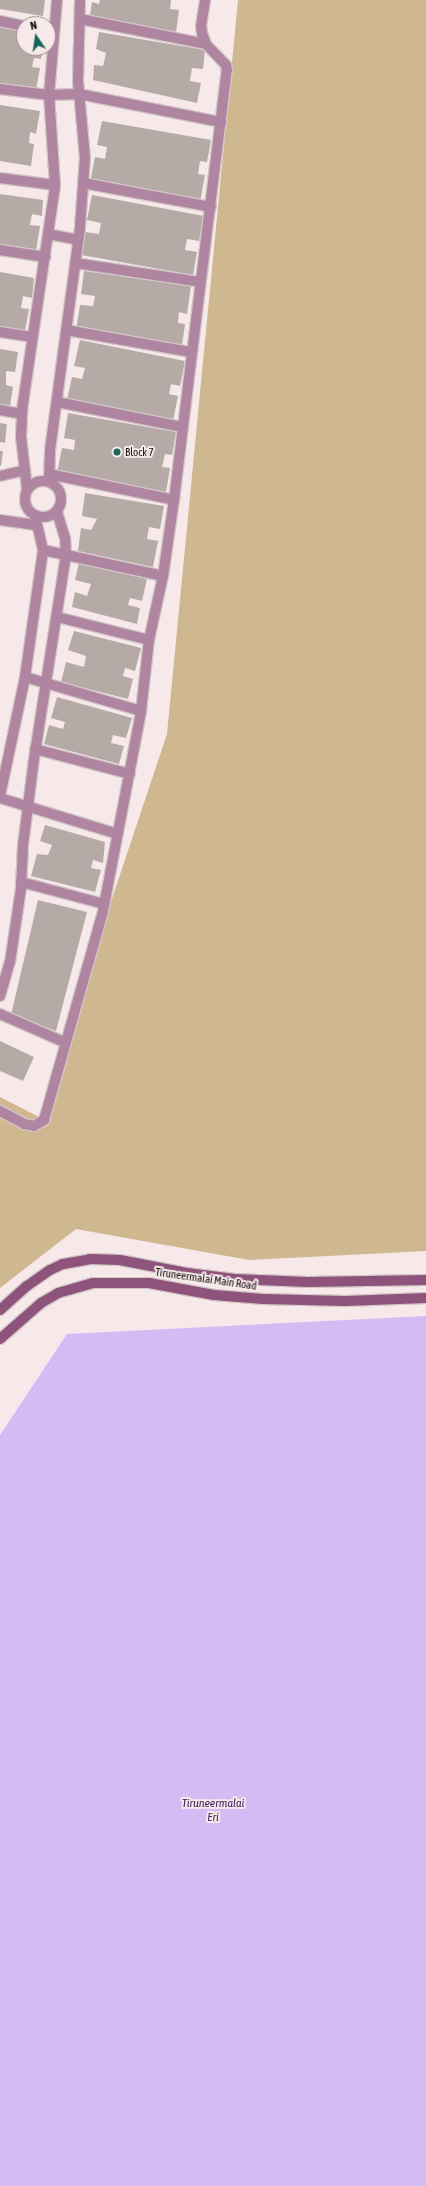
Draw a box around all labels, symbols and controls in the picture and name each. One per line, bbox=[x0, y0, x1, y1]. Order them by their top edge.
north arrow bbox=[16, 16, 56, 56]
text: N bbox=[29, 19, 38, 32]
place label: Block 7 bbox=[125, 445, 154, 459]
marker: Block 7 bbox=[112, 447, 122, 457]
street label: Tiruneermalai Main Road bbox=[154, 1265, 258, 1293]
water label: Tiruneermalai Eri bbox=[182, 1797, 244, 1825]

